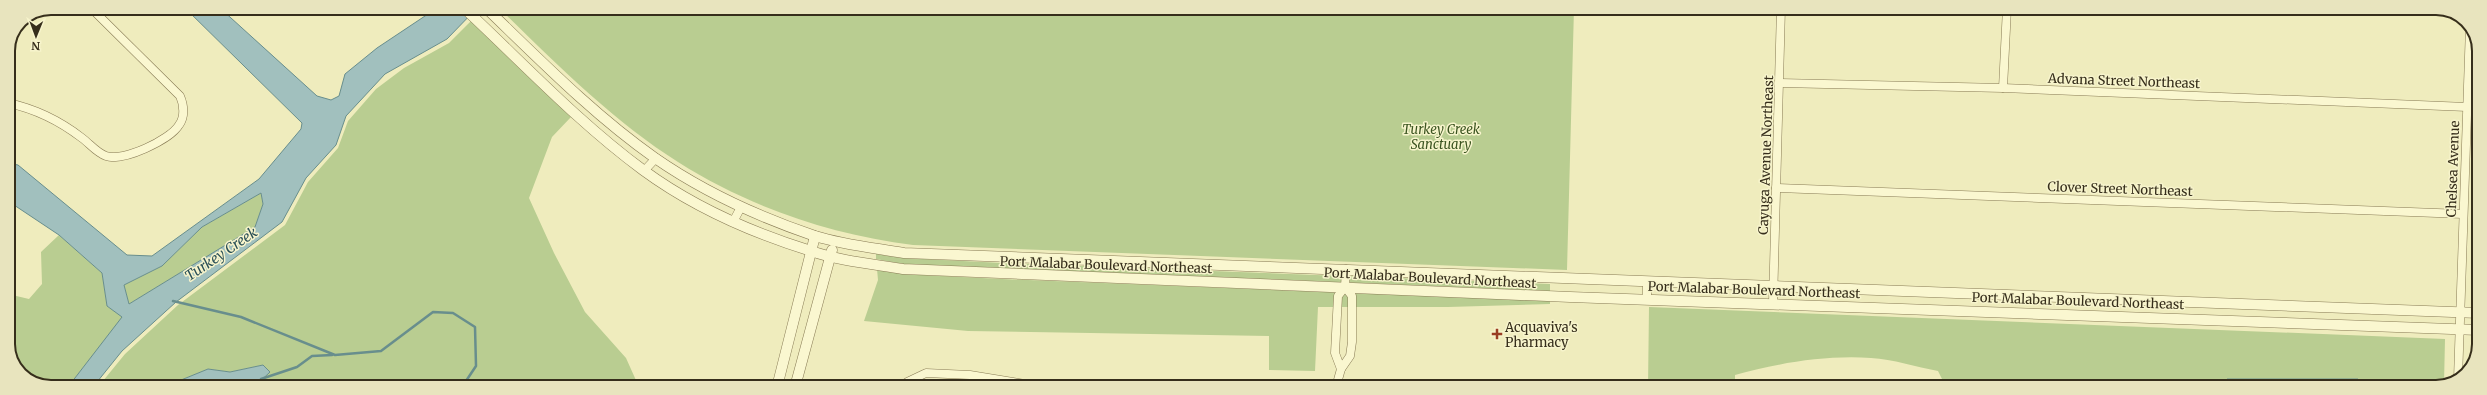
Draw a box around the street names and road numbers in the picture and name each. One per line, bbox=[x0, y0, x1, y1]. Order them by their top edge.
street label: Advana Street Northeast bbox=[2047, 70, 2200, 92]
street label: Cayuga Avenue Northeast bbox=[1755, 75, 1777, 235]
street label: Chelsea Avenue bbox=[2443, 120, 2463, 218]
street label: Clover Street Northeast bbox=[2047, 178, 2193, 200]
street label: Port Malabar Boulevard Northeast bbox=[999, 253, 1213, 277]
street label: Port Malabar Boulevard Northeast bbox=[1323, 264, 1537, 292]
street label: Port Malabar Boulevard Northeast bbox=[1647, 278, 1861, 302]
street label: Port Malabar Boulevard Northeast bbox=[1971, 289, 2185, 313]

